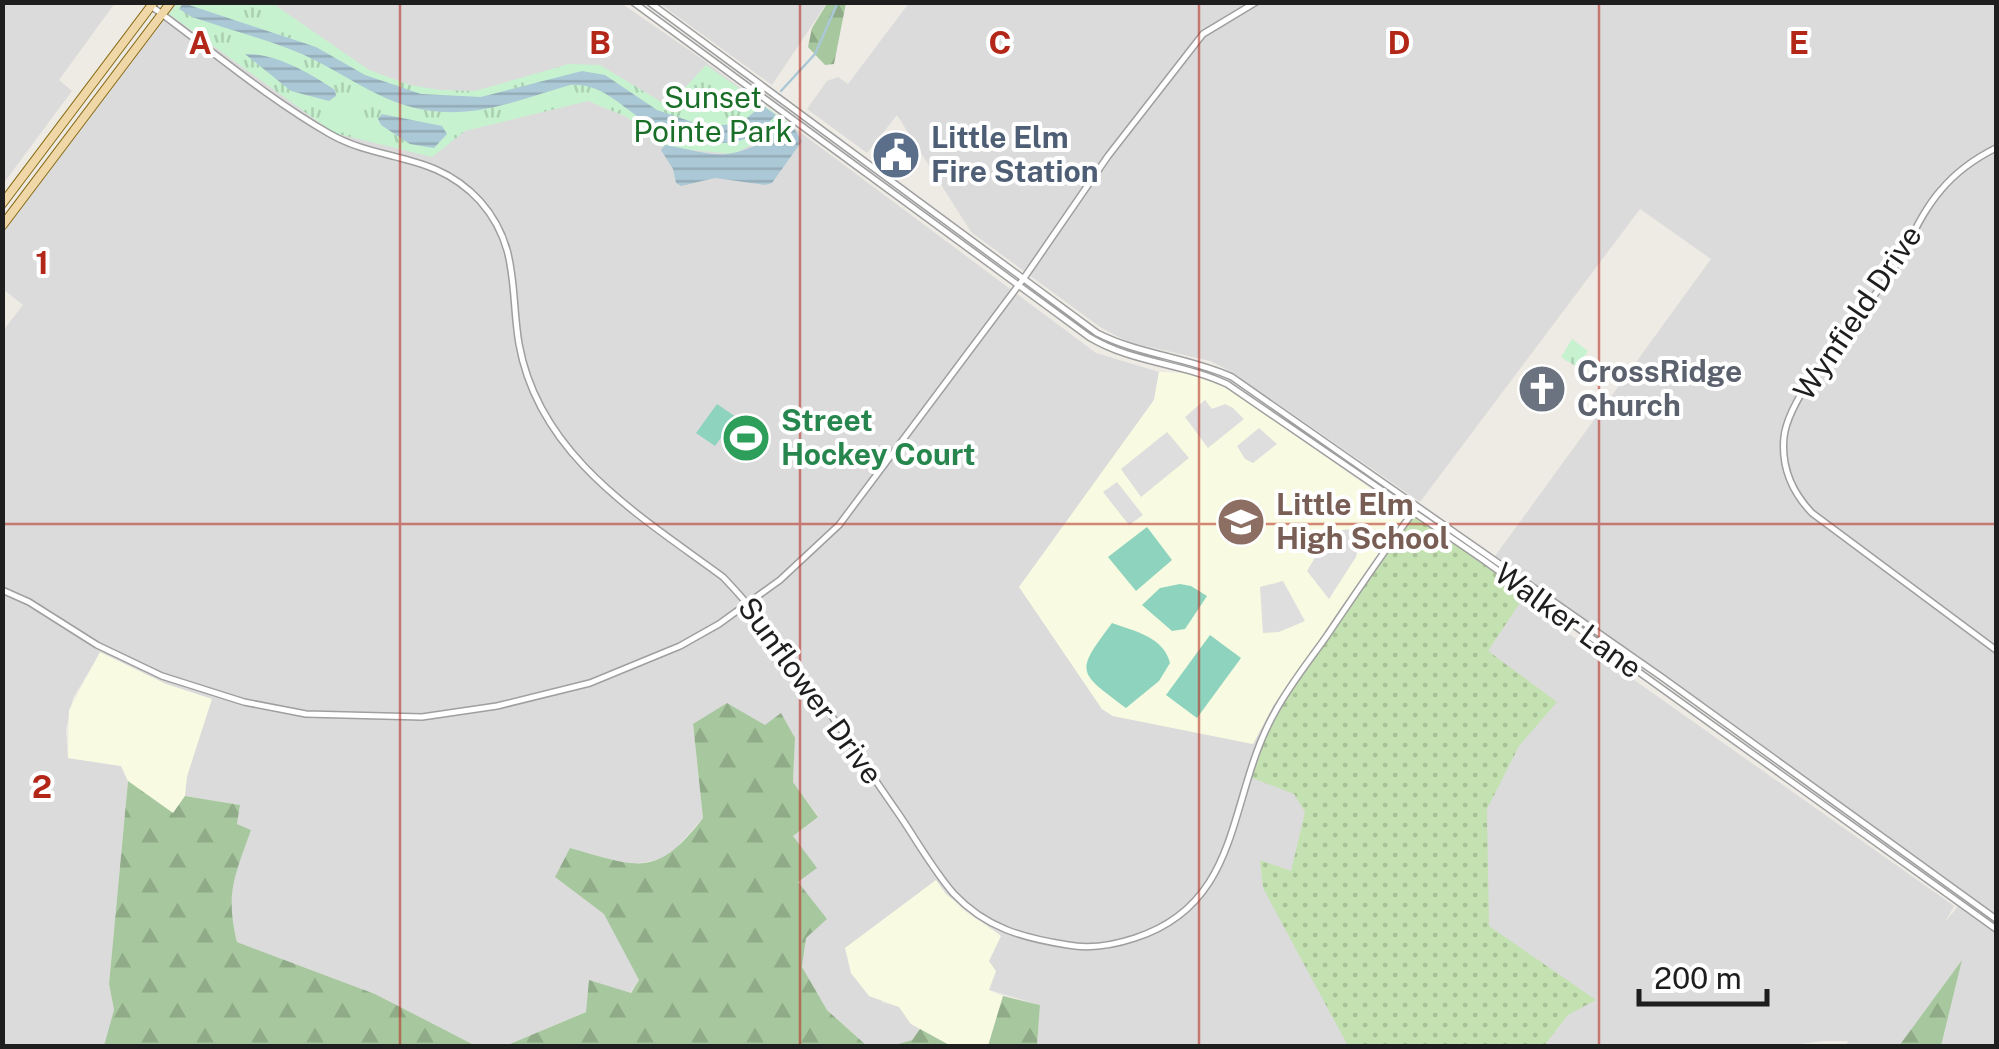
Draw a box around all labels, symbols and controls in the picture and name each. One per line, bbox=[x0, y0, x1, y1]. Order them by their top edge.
text: A bbox=[188, 24, 212, 61]
text: B bbox=[589, 24, 611, 61]
text: C bbox=[989, 24, 1011, 61]
text: D bbox=[1387, 24, 1411, 61]
text: E bbox=[1789, 24, 1809, 61]
park label: Sunset Pointe Park bbox=[633, 79, 793, 149]
place label: Little Elm Fire Station bbox=[931, 119, 1099, 189]
public building icon: Little Elm Fire Station bbox=[870, 129, 922, 181]
street label: Wynfield Drive bbox=[1786, 218, 1929, 407]
text: 1 bbox=[35, 244, 49, 281]
place label: CrossRidge Church bbox=[1577, 353, 1742, 423]
church icon: CrossRidge Church bbox=[1516, 363, 1568, 415]
place label: Street Hockey Court bbox=[781, 402, 976, 472]
sports icon: Street Hockey Court bbox=[720, 412, 772, 464]
place label: Little Elm High School bbox=[1276, 486, 1450, 556]
school or university icon: Little Elm High School bbox=[1215, 496, 1267, 548]
street label: Walker Lane bbox=[1488, 555, 1649, 686]
street label: Sunflower Drive bbox=[731, 590, 891, 791]
text: 2 bbox=[32, 768, 52, 805]
scale bar bbox=[1639, 944, 1766, 1006]
text: 200 m bbox=[1654, 960, 1742, 996]

